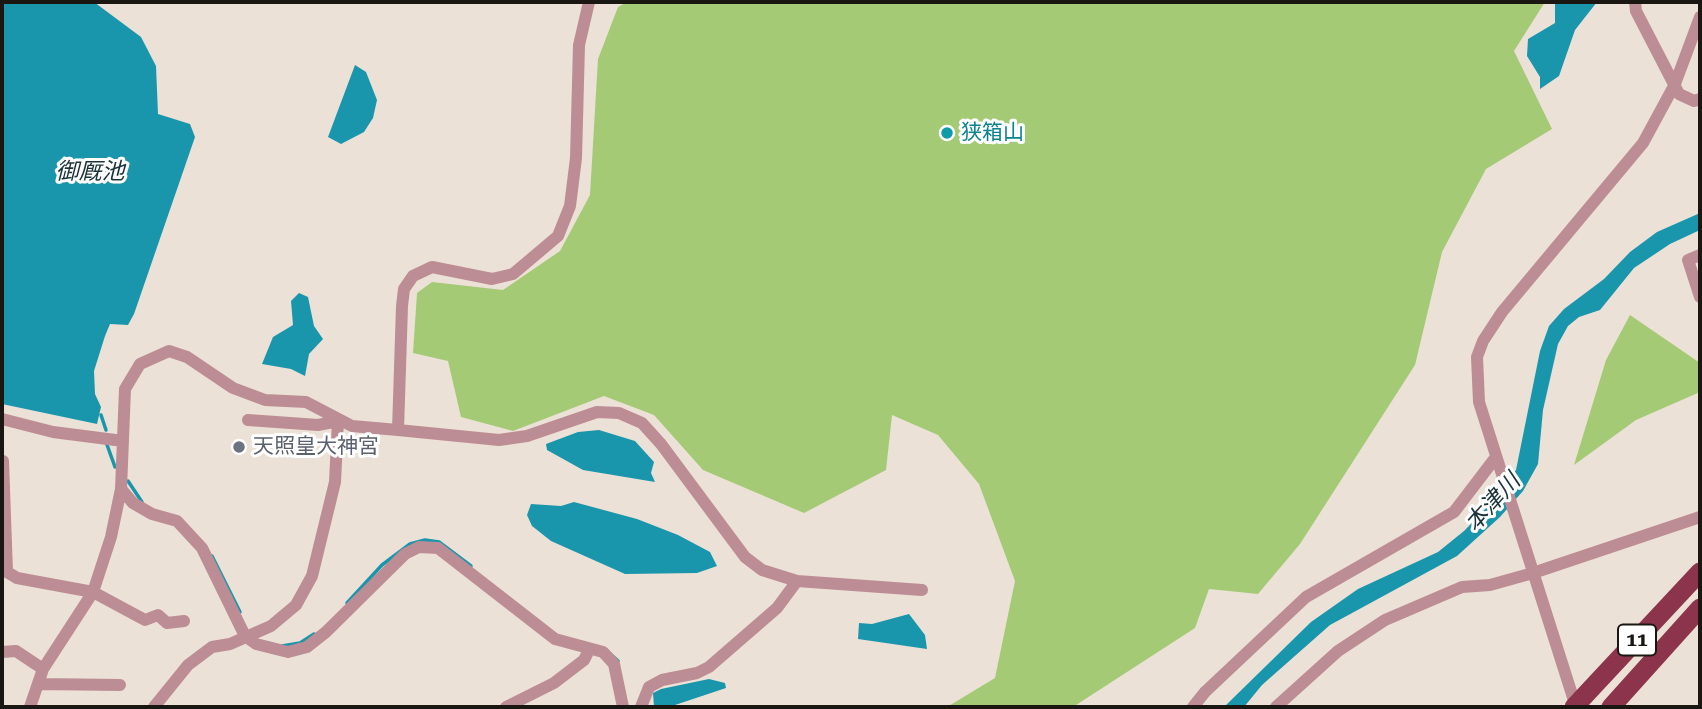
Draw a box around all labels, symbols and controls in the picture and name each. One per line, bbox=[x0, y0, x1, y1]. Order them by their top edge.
place label: 狭箱山 bbox=[961, 120, 1024, 146]
marker: 狭箱山 bbox=[939, 125, 955, 141]
water label: 御厩池 bbox=[56, 158, 124, 186]
place label: 天照皇大神宮 bbox=[253, 434, 379, 460]
marker: 天照皇大神宮 bbox=[231, 439, 247, 455]
water label: 本津川 bbox=[1460, 468, 1526, 538]
road number: 11 bbox=[1618, 624, 1656, 656]

